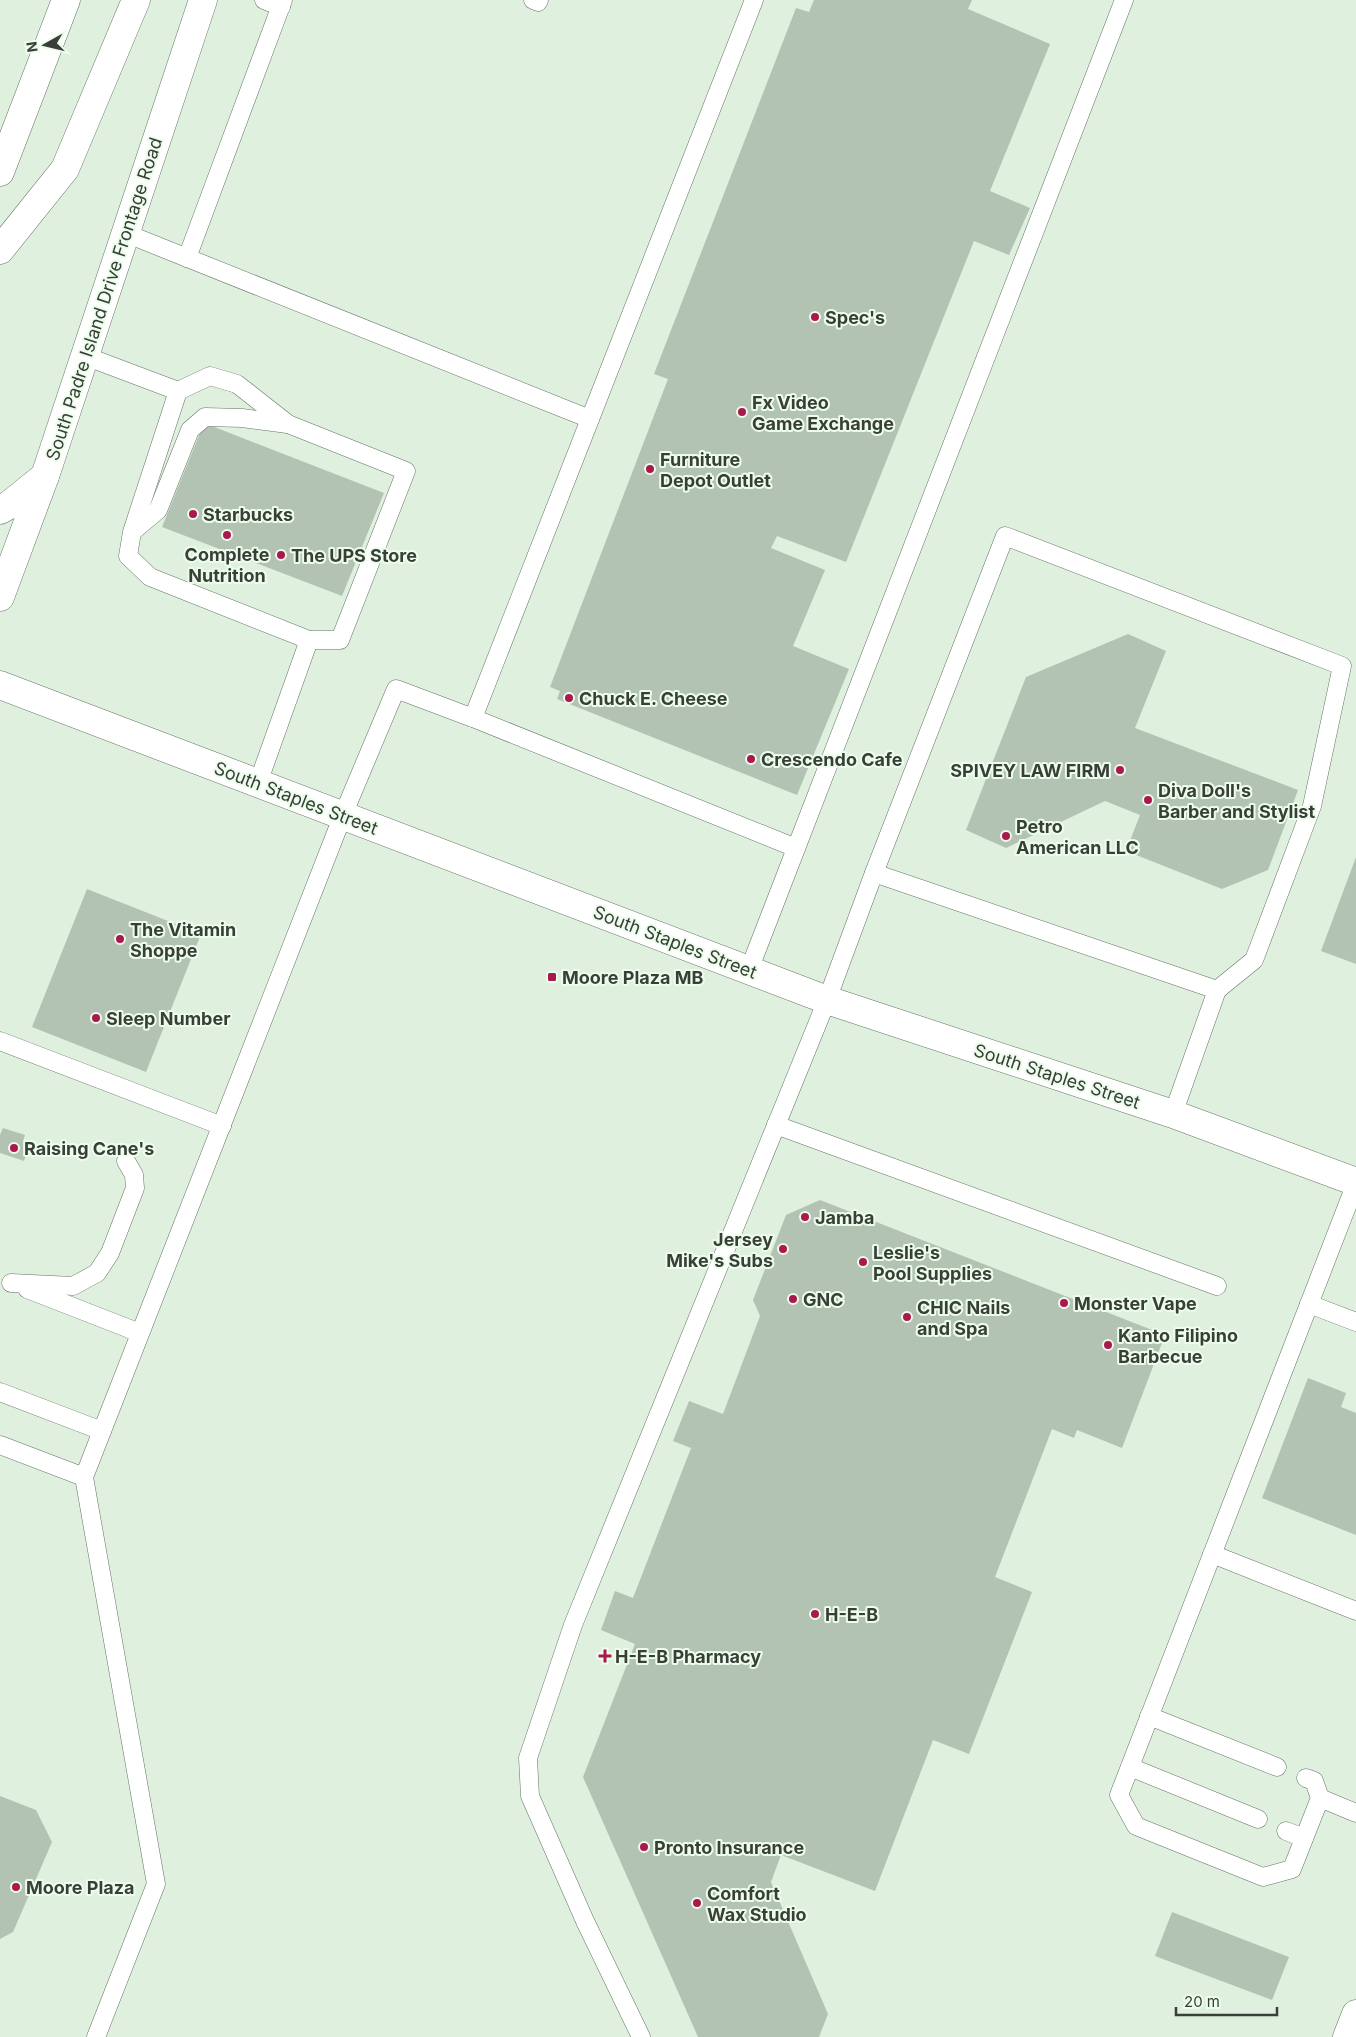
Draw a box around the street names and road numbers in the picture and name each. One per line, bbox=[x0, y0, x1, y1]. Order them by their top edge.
street label: South Padre Island Drive Frontage Road bbox=[42, 135, 166, 463]
street label: South Staples Street bbox=[211, 757, 381, 839]
street label: South Staples Street bbox=[590, 901, 760, 983]
street label: South Staples Street bbox=[971, 1039, 1143, 1113]

